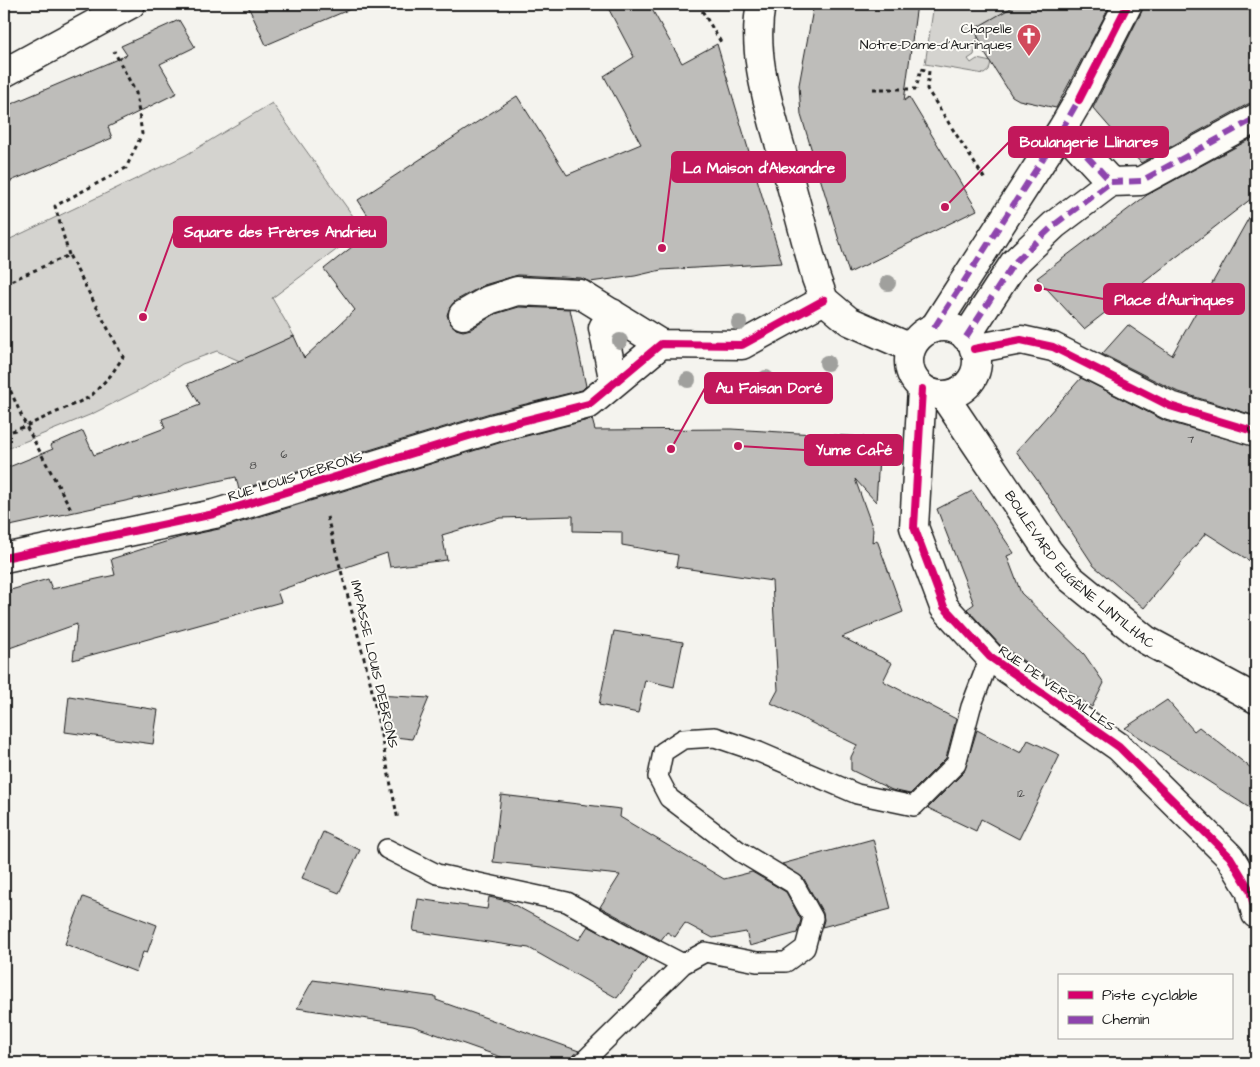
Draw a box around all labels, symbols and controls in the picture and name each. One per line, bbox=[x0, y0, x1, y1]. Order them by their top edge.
place label: Chapelle Notre-Dame-d'Aurinques bbox=[860, 19, 1012, 55]
church icon: Chapelle Notre-Dame-d'Aurinques bbox=[1016, 23, 1042, 57]
callout: Boulangerie Llinares bbox=[1009, 127, 1168, 157]
text: Boulangerie Llinares bbox=[1020, 132, 1159, 155]
callout: La Maison d'Alexandre bbox=[672, 152, 845, 182]
text: La Maison d'Alexandre bbox=[683, 158, 835, 179]
callout: Square des Frères Andrieu bbox=[174, 217, 386, 247]
text: Square des Frères Andrieu bbox=[183, 222, 376, 243]
callout: Place d'Aurinques bbox=[1104, 284, 1244, 314]
text: Place d'Aurinques bbox=[1114, 290, 1234, 311]
callout: Au Faisan Doré bbox=[705, 373, 832, 403]
text: Au Faisan Doré bbox=[716, 378, 822, 399]
house number: 7 bbox=[1188, 432, 1195, 447]
callout: Yume Café bbox=[805, 435, 902, 465]
text: Yume Café bbox=[816, 440, 892, 461]
street label: RUE LOUIS DEBRONS bbox=[226, 447, 365, 507]
house number: 6 bbox=[281, 447, 288, 462]
house number: 8 bbox=[249, 458, 257, 473]
street label: BOULEVARD EUGÈNE LINTILHAC bbox=[999, 487, 1158, 654]
street label: IMPASSE LOUIS DEBRONS bbox=[345, 578, 403, 750]
street label: RUE DE VERSAILLES bbox=[994, 641, 1119, 737]
house number: 12 bbox=[1017, 786, 1026, 801]
legend bbox=[1058, 974, 1232, 1040]
text: Piste cyclable bbox=[1102, 985, 1198, 1007]
text: Chemin bbox=[1102, 1009, 1150, 1030]

